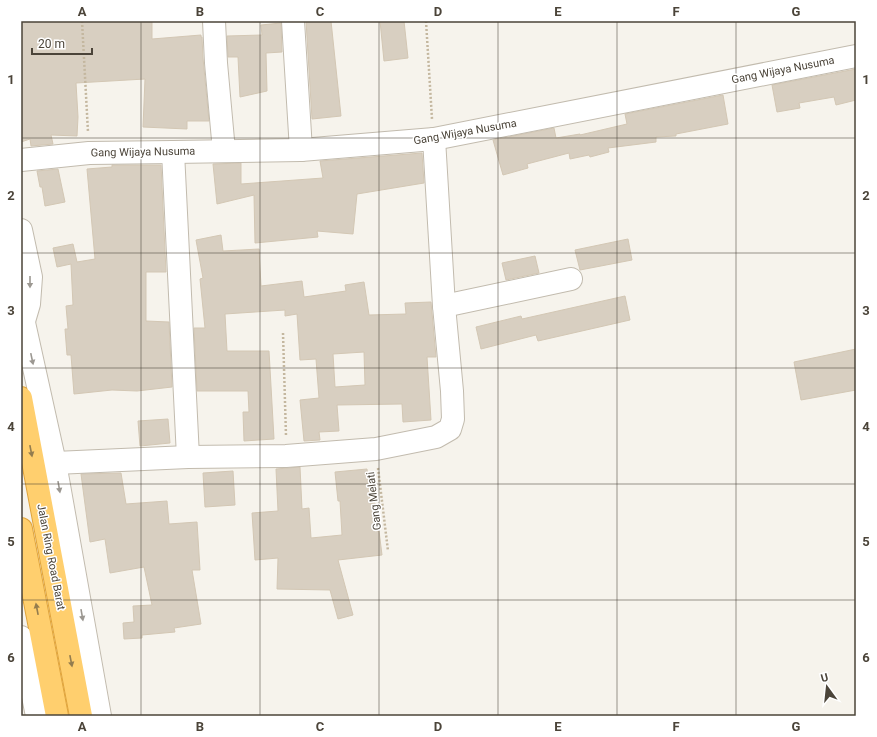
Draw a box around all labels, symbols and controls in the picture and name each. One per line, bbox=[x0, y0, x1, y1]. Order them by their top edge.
text: A bbox=[78, 4, 87, 19]
text: B bbox=[196, 4, 204, 19]
text: C bbox=[316, 4, 325, 19]
text: D bbox=[434, 4, 442, 19]
text: E bbox=[554, 4, 562, 19]
text: F bbox=[672, 4, 680, 19]
text: G bbox=[792, 4, 801, 19]
scale bar bbox=[32, 30, 92, 56]
text: 20 m bbox=[38, 37, 65, 51]
street label: Gang Wijaya Nusuma bbox=[730, 54, 836, 86]
text: 1 bbox=[7, 72, 15, 87]
text: 1 bbox=[862, 72, 870, 87]
street label: Gang Wijaya Nusuma bbox=[412, 117, 518, 147]
street label: Gang Wijaya Nusuma bbox=[91, 145, 195, 159]
text: 2 bbox=[7, 188, 15, 203]
text: 2 bbox=[862, 188, 870, 203]
one-way arrow bbox=[27, 276, 33, 289]
text: 3 bbox=[7, 303, 15, 318]
text: 3 bbox=[862, 303, 870, 318]
one-way arrow bbox=[29, 353, 35, 366]
text: 4 bbox=[7, 419, 15, 434]
text: 4 bbox=[862, 419, 870, 434]
one-way arrow bbox=[28, 444, 34, 457]
street label: Gang Melati bbox=[364, 471, 384, 531]
one-way arrow bbox=[56, 480, 62, 493]
street label: Jalan Ring Road Barat bbox=[34, 503, 68, 612]
text: 5 bbox=[7, 534, 15, 549]
text: 5 bbox=[862, 534, 870, 549]
one-way arrow bbox=[33, 603, 39, 615]
one-way arrow bbox=[79, 608, 85, 621]
text: 6 bbox=[7, 650, 15, 665]
text: 6 bbox=[862, 650, 870, 665]
one-way arrow bbox=[68, 655, 74, 667]
north arrow bbox=[807, 667, 847, 707]
text: U bbox=[819, 671, 830, 685]
text: A bbox=[78, 719, 87, 734]
text: B bbox=[196, 719, 204, 734]
text: C bbox=[316, 719, 325, 734]
text: D bbox=[434, 719, 442, 734]
text: E bbox=[554, 719, 562, 734]
text: F bbox=[672, 719, 680, 734]
text: G bbox=[792, 719, 801, 734]

